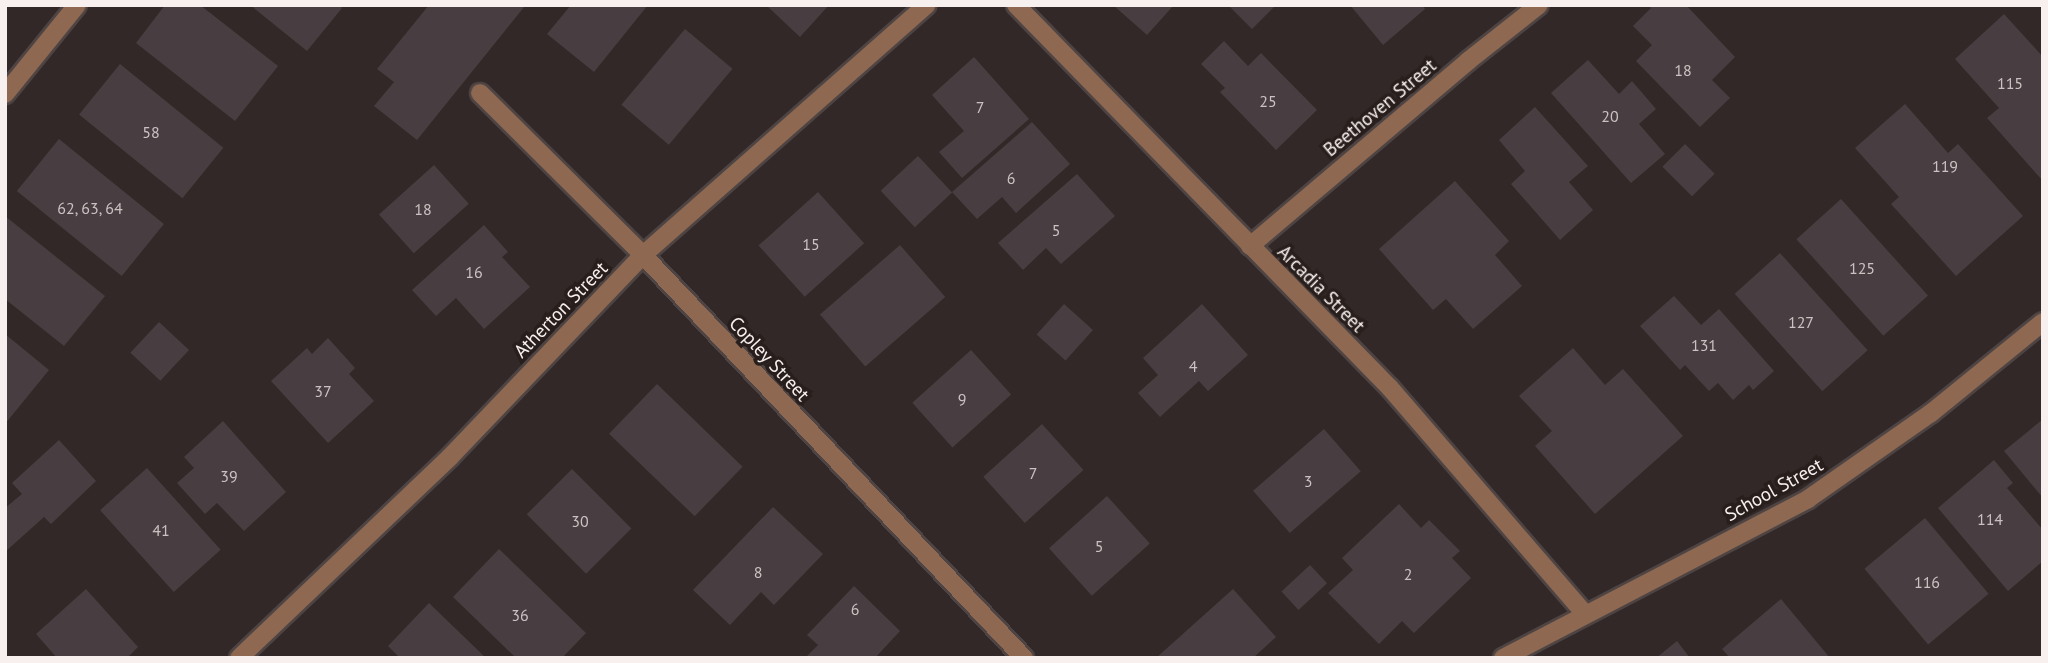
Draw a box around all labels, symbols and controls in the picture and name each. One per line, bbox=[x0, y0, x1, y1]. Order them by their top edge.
street label: Beethoven Street bbox=[1319, 54, 1441, 162]
house number: 18 bbox=[1674, 60, 1692, 80]
house number: 115 bbox=[1997, 73, 2023, 93]
house number: 25 bbox=[1259, 91, 1277, 111]
house number: 7 bbox=[976, 97, 984, 117]
house number: 20 bbox=[1601, 106, 1619, 126]
house number: 58 bbox=[142, 122, 160, 142]
house number: 119 bbox=[1932, 156, 1958, 176]
house number: 6 bbox=[1007, 168, 1015, 188]
house number: 62, 63, 64 bbox=[56, 198, 124, 218]
house number: 18 bbox=[414, 199, 432, 219]
house number: 5 bbox=[1052, 220, 1060, 240]
house number: 15 bbox=[802, 234, 820, 254]
street label: Arcadia Street bbox=[1273, 241, 1369, 337]
street label: Atherton Street bbox=[509, 257, 613, 363]
house number: 125 bbox=[1849, 258, 1875, 278]
house number: 16 bbox=[465, 262, 483, 282]
street label: Copley Street bbox=[724, 312, 814, 406]
house number: 127 bbox=[1788, 312, 1814, 332]
house number: 131 bbox=[1691, 335, 1717, 355]
house number: 4 bbox=[1189, 356, 1197, 376]
house number: 37 bbox=[314, 381, 332, 401]
house number: 9 bbox=[958, 389, 966, 409]
street label: School Street bbox=[1721, 454, 1827, 526]
house number: 7 bbox=[1029, 463, 1037, 483]
house number: 39 bbox=[220, 466, 238, 486]
house number: 3 bbox=[1304, 471, 1312, 491]
house number: 114 bbox=[1977, 509, 2003, 529]
house number: 30 bbox=[571, 511, 589, 531]
house number: 41 bbox=[152, 520, 170, 540]
house number: 5 bbox=[1095, 536, 1103, 556]
house number: 8 bbox=[754, 562, 762, 582]
house number: 2 bbox=[1404, 564, 1412, 584]
house number: 116 bbox=[1914, 572, 1940, 592]
house number: 6 bbox=[851, 599, 859, 619]
house number: 36 bbox=[511, 605, 529, 625]

